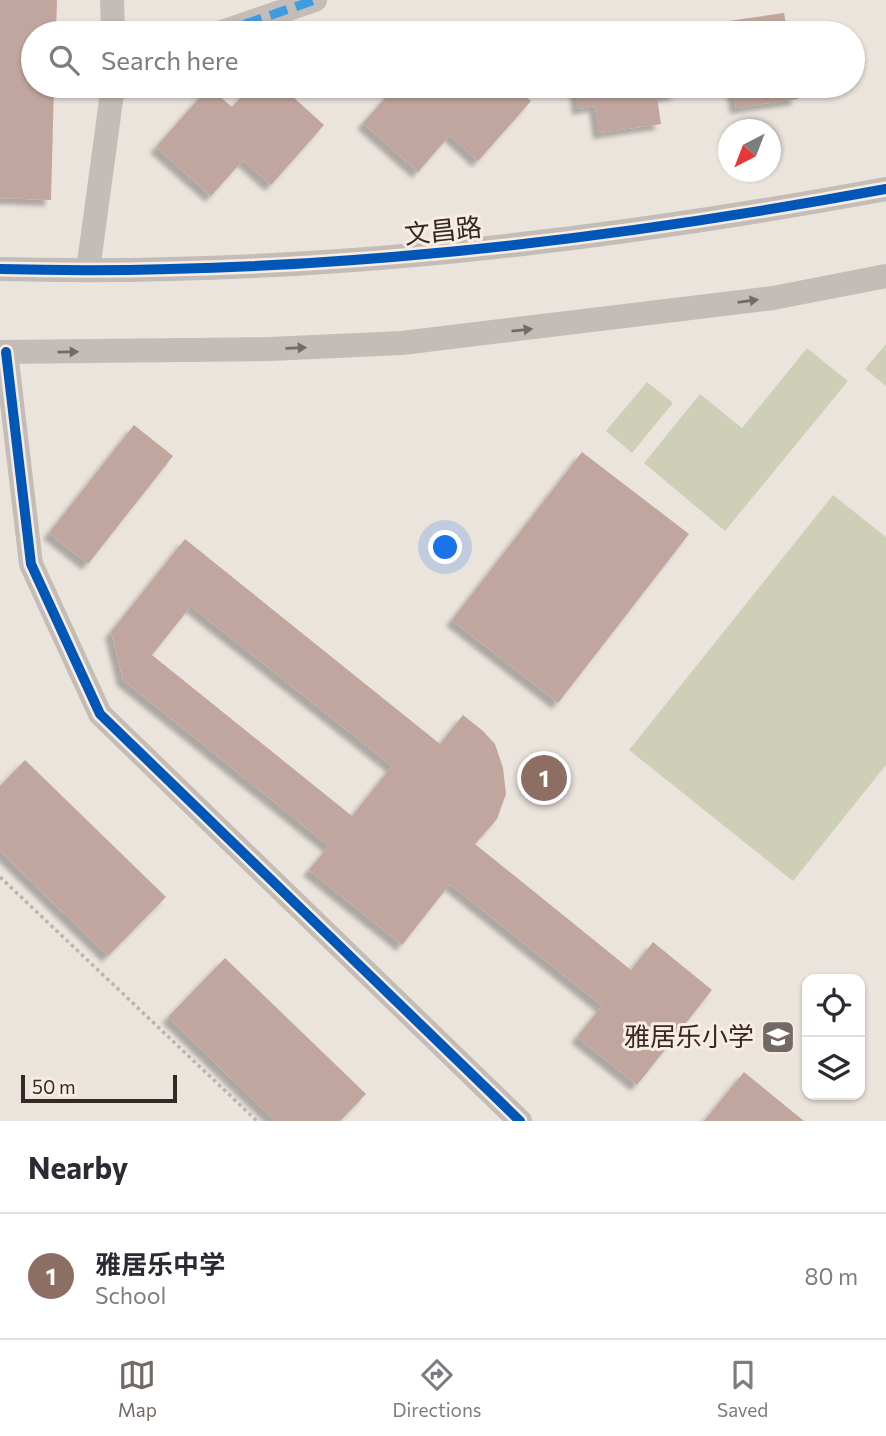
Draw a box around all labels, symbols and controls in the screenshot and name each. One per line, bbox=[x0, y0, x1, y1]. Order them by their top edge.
search box bbox=[21, 21, 865, 98]
icon: search bbox=[45, 41, 83, 79]
text: Search here bbox=[101, 44, 239, 75]
north arrow bbox=[718, 119, 781, 182]
street label: 文昌路 bbox=[402, 210, 483, 249]
one-way arrow bbox=[737, 295, 759, 306]
one-way arrow bbox=[512, 324, 534, 335]
one-way arrow bbox=[285, 342, 307, 353]
one-way arrow bbox=[57, 346, 79, 357]
your location bbox=[428, 530, 462, 564]
pin: 1 bbox=[521, 752, 567, 804]
map controls bbox=[802, 974, 865, 1100]
button: locate bbox=[802, 974, 865, 1037]
school or university icon: 雅居乐小学 bbox=[759, 1018, 797, 1056]
place label: 雅居乐小学 bbox=[624, 1020, 754, 1051]
button: layers bbox=[802, 1037, 865, 1100]
scale bar bbox=[21, 1072, 177, 1104]
text: 50 m bbox=[32, 1075, 76, 1098]
text: Nearby bbox=[28, 1148, 128, 1185]
text: 雅居乐中学 bbox=[95, 1248, 225, 1279]
text: 1 bbox=[46, 1262, 56, 1290]
text: 80 m bbox=[805, 1262, 858, 1290]
text: School bbox=[95, 1281, 166, 1309]
tab: Map bbox=[118, 1356, 157, 1421]
tab: Directions bbox=[392, 1356, 482, 1421]
tab: Saved bbox=[717, 1356, 768, 1421]

